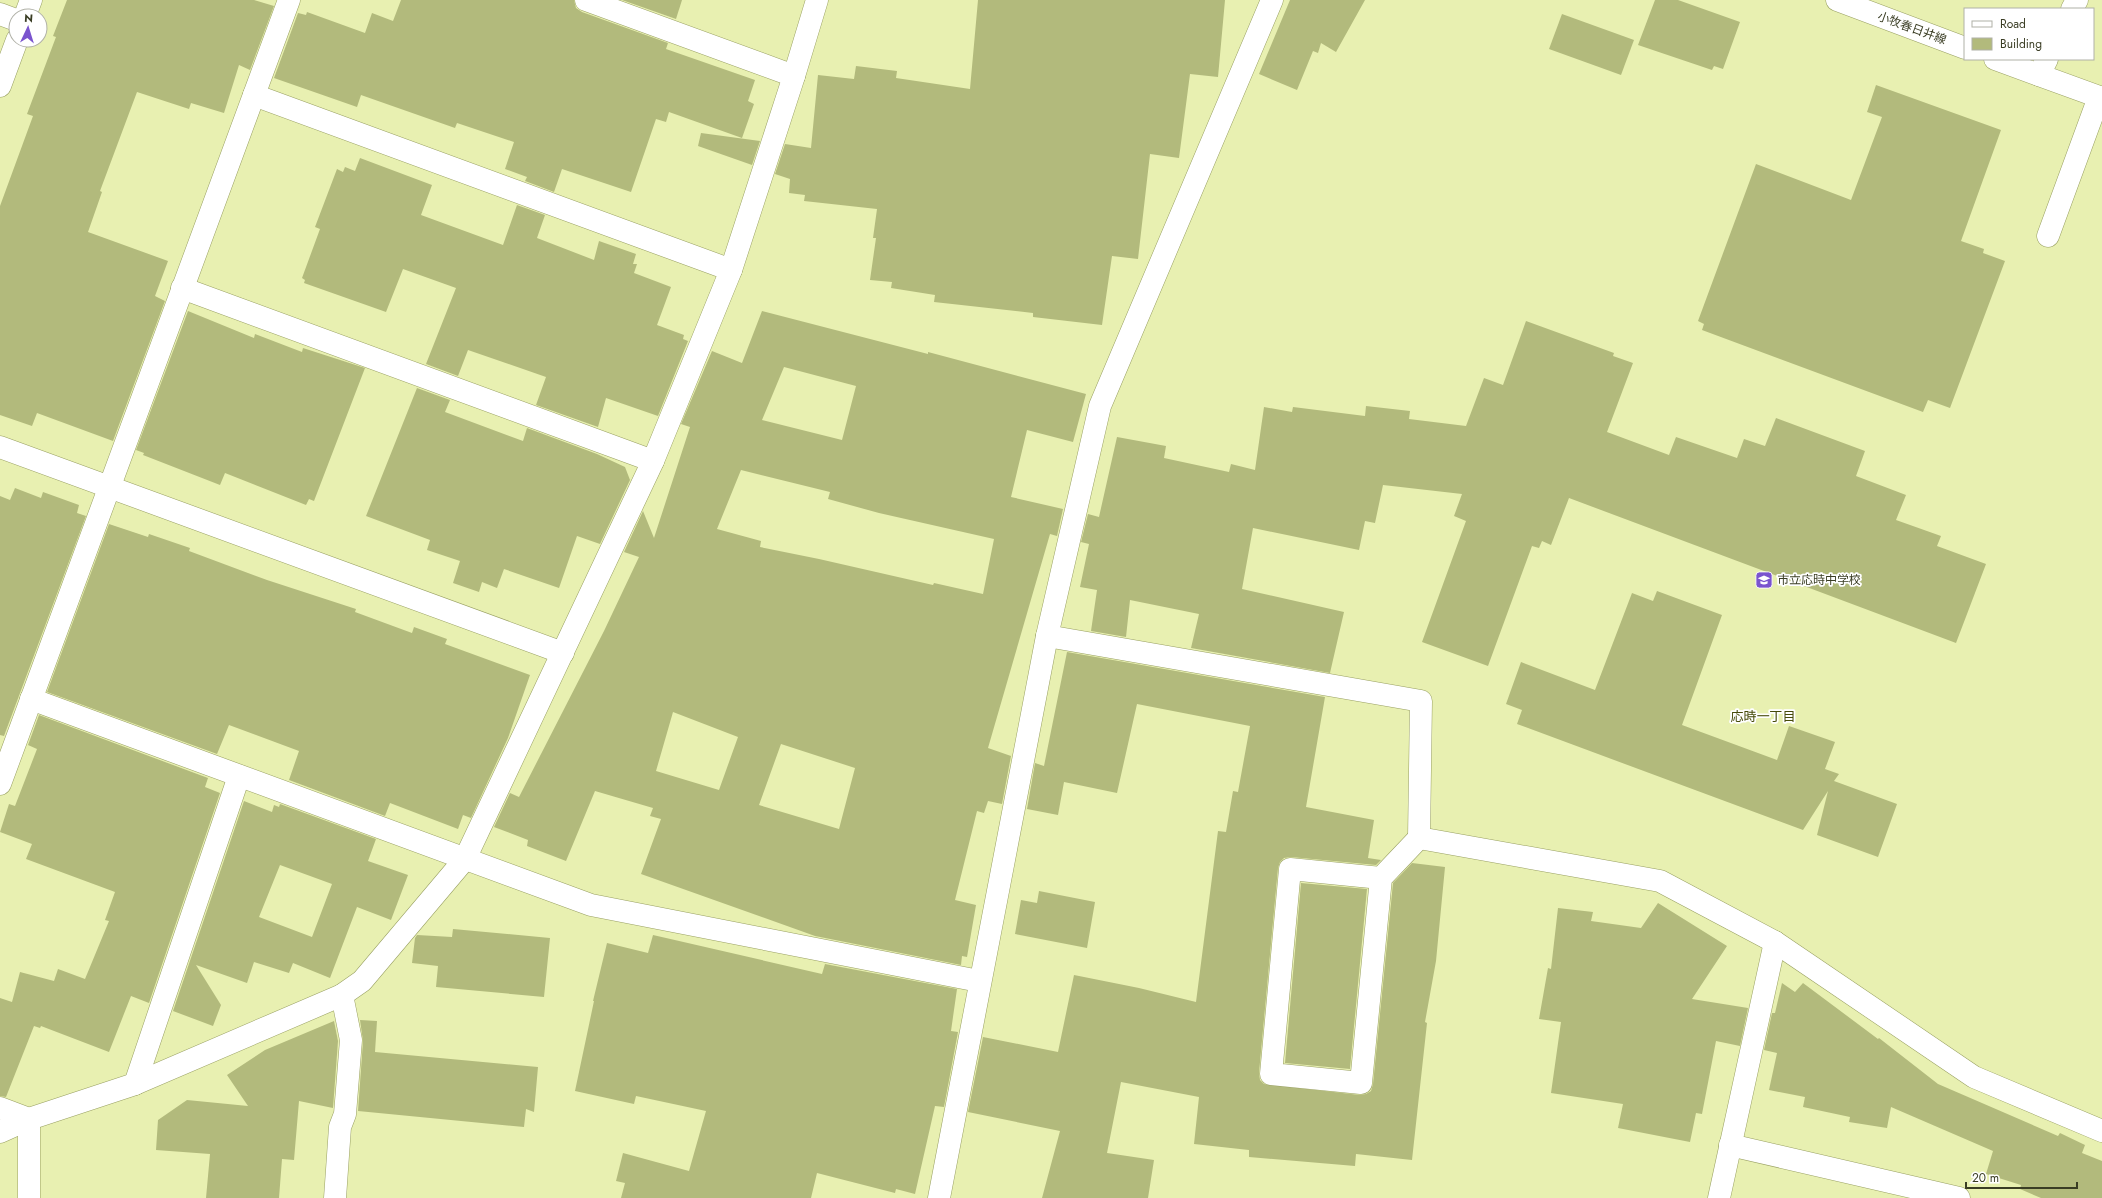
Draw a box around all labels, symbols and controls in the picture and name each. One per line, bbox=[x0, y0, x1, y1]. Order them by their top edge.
street label: 小牧春日井線 bbox=[1875, 7, 1949, 49]
north arrow bbox=[8, 8, 48, 48]
legend bbox=[1964, 8, 2094, 60]
text: N bbox=[24, 10, 34, 26]
text: Road bbox=[2000, 15, 2026, 33]
text: Building bbox=[2000, 35, 2042, 53]
school or university icon: 市立応時中学校 bbox=[1754, 570, 1774, 590]
place label: 市立応時中学校 bbox=[1777, 571, 1861, 589]
district label: 応時一丁目 bbox=[1730, 707, 1796, 726]
scale bar bbox=[1966, 1164, 2077, 1190]
text: 20 m bbox=[1972, 1169, 1999, 1187]

